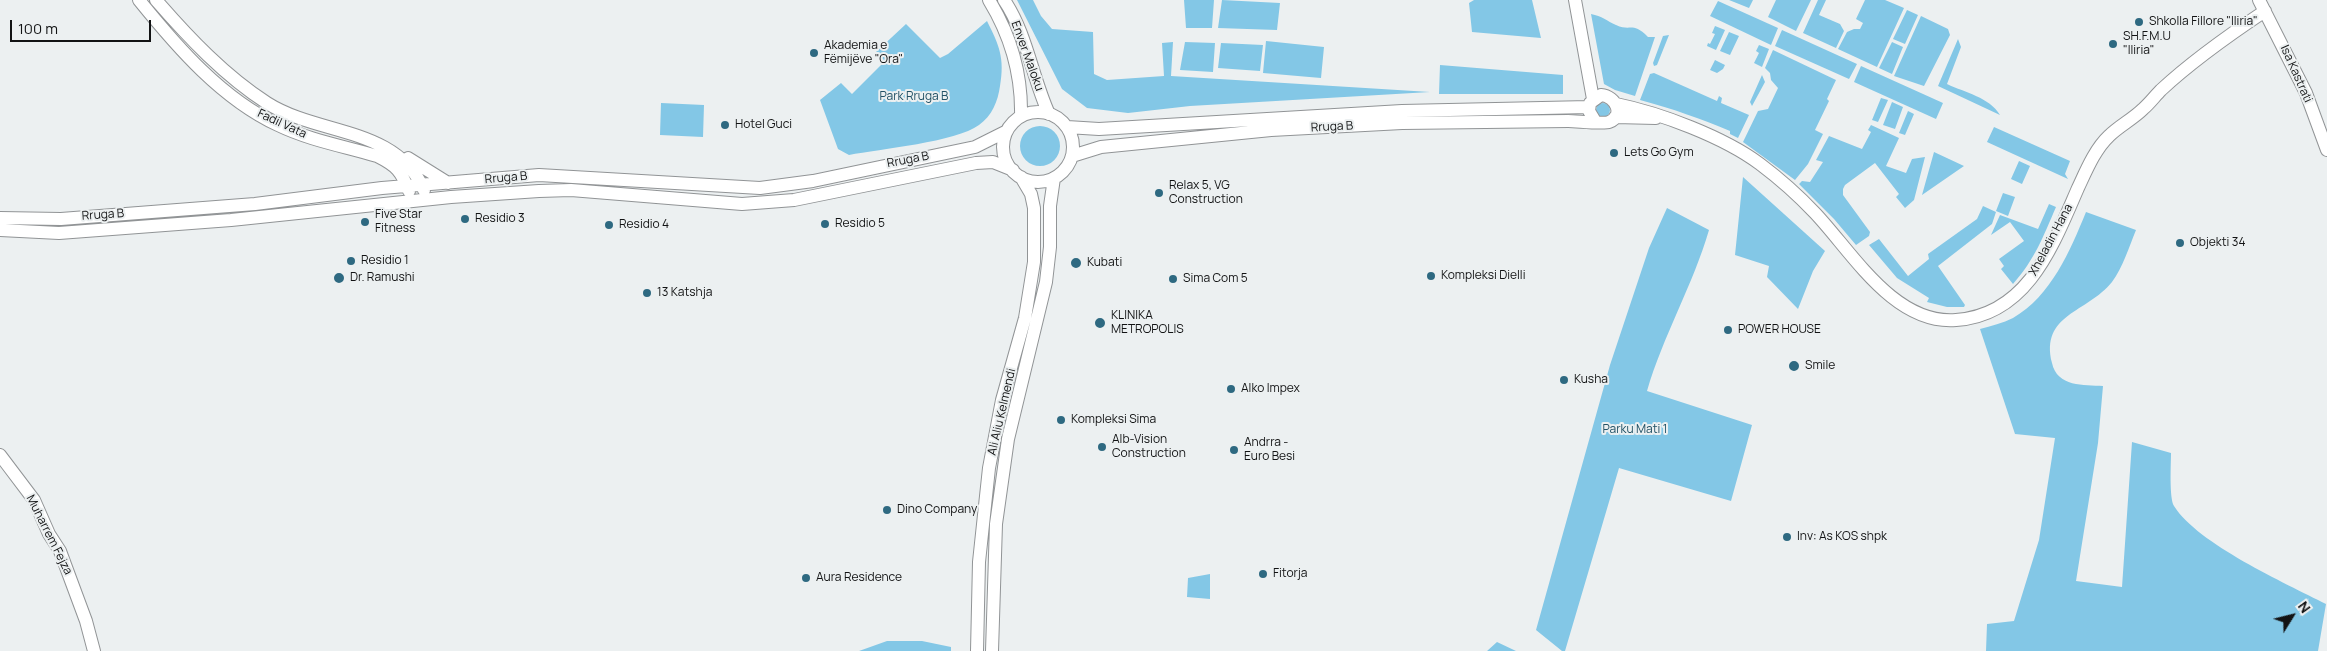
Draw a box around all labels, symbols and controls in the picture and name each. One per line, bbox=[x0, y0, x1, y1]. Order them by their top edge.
scale bar bbox=[12, 10, 154, 42]
place label: Shkolla Fillore "Iliria" bbox=[2149, 15, 2258, 29]
marker: Shkolla Fillore "Iliria" bbox=[2133, 16, 2145, 28]
text: 100 m bbox=[18, 18, 58, 39]
street label: Enver Maloku bbox=[1008, 19, 1046, 93]
place label: SH.F.M.U "Iliria" bbox=[2123, 30, 2171, 58]
marker: SH.F.M.U "Iliria" bbox=[2107, 38, 2119, 50]
place label: Akademia e Fëmijëve "Ora" bbox=[824, 39, 903, 67]
street label: Isa Kastrati bbox=[2277, 43, 2315, 105]
marker: Akademia e Fëmijëve "Ora" bbox=[808, 47, 820, 59]
park label: Park Rruga B bbox=[880, 90, 948, 104]
street label: Fadil Vata bbox=[255, 106, 309, 142]
place label: Hotel Guci bbox=[735, 118, 792, 132]
marker: Hotel Guci bbox=[719, 119, 731, 131]
street label: Rruga B bbox=[1310, 119, 1354, 135]
place label: Lets Go Gym bbox=[1624, 146, 1694, 160]
marker: Lets Go Gym bbox=[1608, 147, 1620, 159]
street label: Rruga B bbox=[886, 149, 930, 171]
street label: Rruga B bbox=[484, 169, 528, 187]
place label: Relax 5, VG Construction bbox=[1169, 179, 1243, 207]
marker: Relax 5, VG Construction bbox=[1153, 187, 1165, 199]
street label: Xheladin Hana bbox=[2026, 202, 2076, 278]
street label: Rruga B bbox=[81, 206, 125, 224]
place label: Five Star Fitness bbox=[375, 208, 422, 236]
place label: Residio 3 bbox=[475, 212, 525, 226]
marker: Residio 3 bbox=[459, 213, 471, 225]
marker: Five Star Fitness bbox=[359, 216, 371, 228]
place label: Residio 5 bbox=[835, 217, 885, 231]
place label: Residio 4 bbox=[619, 218, 669, 232]
marker: Residio 5 bbox=[819, 218, 831, 230]
marker: Residio 4 bbox=[603, 219, 615, 231]
place label: Objekti 34 bbox=[2190, 236, 2245, 250]
marker: Objekti 34 bbox=[2174, 237, 2186, 249]
place label: Residio 1 bbox=[361, 254, 409, 268]
marker: Residio 1 bbox=[345, 255, 357, 267]
marker: Kubati bbox=[1069, 256, 1083, 270]
place label: Kubati bbox=[1087, 256, 1122, 270]
place label: Kompleksi Dielli bbox=[1441, 269, 1525, 283]
marker: Kompleksi Dielli bbox=[1425, 270, 1437, 282]
marker: Dr. Ramushi bbox=[332, 271, 346, 285]
place label: Dr. Ramushi bbox=[350, 271, 415, 285]
place label: Sima Com 5 bbox=[1183, 272, 1248, 286]
marker: Sima Com 5 bbox=[1167, 273, 1179, 285]
place label: 13 Katshja bbox=[657, 286, 712, 300]
marker: 13 Katshja bbox=[641, 287, 653, 299]
place label: KLINIKA METROPOLIS bbox=[1111, 309, 1184, 337]
marker: KLINIKA METROPOLIS bbox=[1093, 316, 1107, 330]
place label: POWER HOUSE bbox=[1738, 323, 1821, 337]
marker: POWER HOUSE bbox=[1722, 324, 1734, 336]
marker: Smile bbox=[1787, 359, 1801, 373]
place label: Smile bbox=[1805, 359, 1835, 373]
street label: Ali Aliu Kelmendi bbox=[985, 367, 1019, 457]
place label: Kusha bbox=[1574, 373, 1608, 387]
marker: Kusha bbox=[1558, 374, 1570, 386]
place label: Alko Impex bbox=[1241, 382, 1300, 396]
marker: Alko Impex bbox=[1225, 383, 1237, 395]
place label: Kompleksi Sima bbox=[1071, 413, 1156, 427]
marker: Kompleksi Sima bbox=[1055, 414, 1067, 426]
park label: Parku Mati 1 bbox=[1603, 423, 1667, 437]
place label: Alb-Vision Construction bbox=[1112, 433, 1186, 461]
place label: Andrra - Euro Besi bbox=[1244, 436, 1295, 464]
marker: Alb-Vision Construction bbox=[1096, 441, 1108, 453]
marker: Andrra - Euro Besi bbox=[1228, 444, 1240, 456]
street label: Muharrem Fejza bbox=[23, 493, 75, 577]
place label: Dino Company bbox=[897, 503, 977, 517]
marker: Dino Company bbox=[881, 504, 893, 516]
place label: Inv: As KOS shpk bbox=[1797, 530, 1887, 544]
marker: Inv: As KOS shpk bbox=[1781, 531, 1793, 543]
place label: Fitorja bbox=[1273, 567, 1308, 581]
marker: Fitorja bbox=[1257, 568, 1269, 580]
place label: Aura Residence bbox=[816, 571, 902, 585]
marker: Aura Residence bbox=[800, 572, 812, 584]
north arrow bbox=[2267, 591, 2317, 641]
text: N bbox=[2294, 597, 2315, 617]

